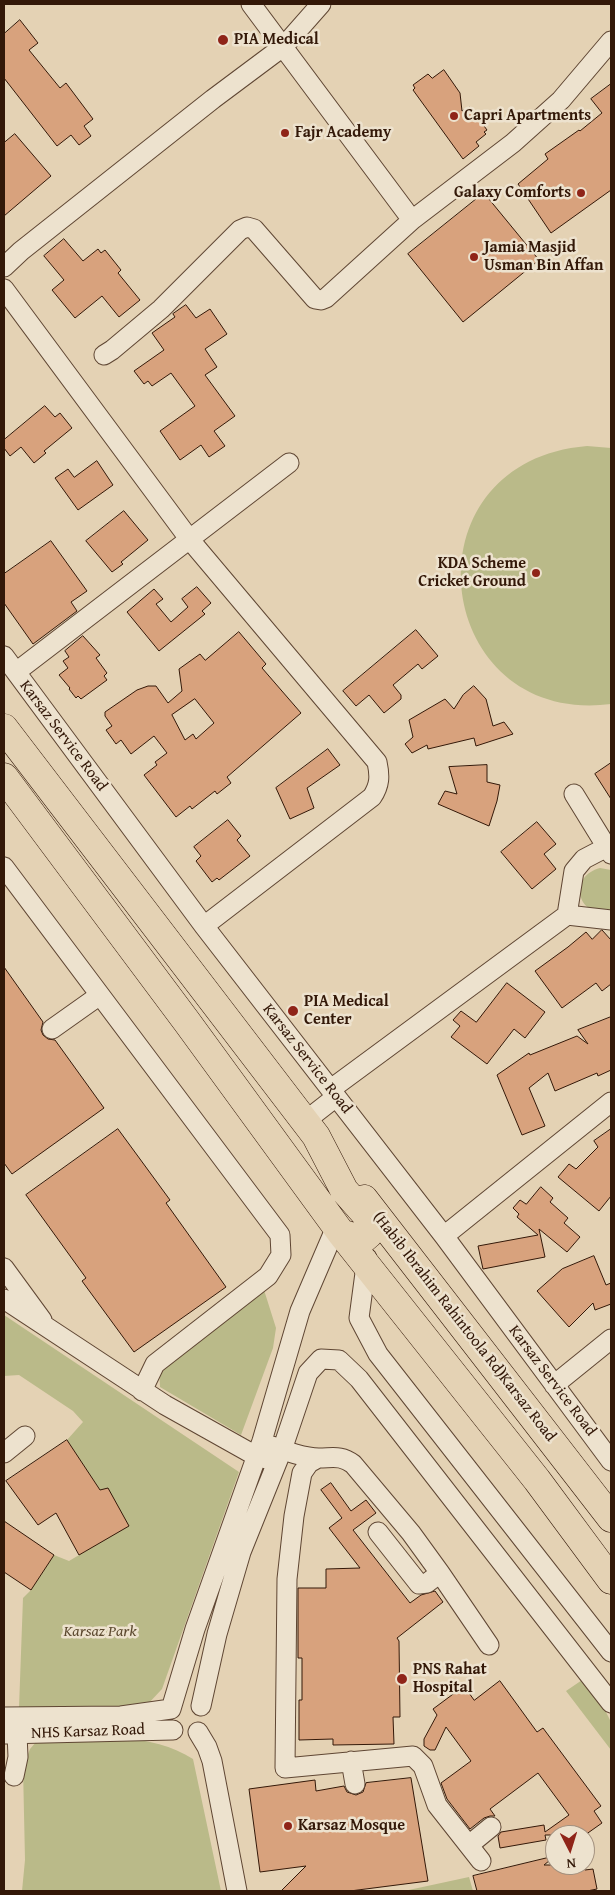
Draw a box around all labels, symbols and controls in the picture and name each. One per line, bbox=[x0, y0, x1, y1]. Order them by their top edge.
place label: PIA Medical bbox=[234, 30, 319, 50]
marker: PIA Medical bbox=[216, 33, 230, 47]
place label: Capri Apartments bbox=[464, 106, 591, 126]
marker: Capri Apartments bbox=[448, 110, 460, 122]
place label: Fajr Academy bbox=[295, 123, 391, 143]
marker: Fajr Academy bbox=[279, 127, 291, 139]
place label: Galaxy Comforts bbox=[454, 183, 571, 203]
marker: Galaxy Comforts bbox=[575, 187, 587, 199]
place label: Jamia Masjid Usman Bin Affan bbox=[484, 238, 603, 276]
marker: Jamia Masjid Usman Bin Affan bbox=[468, 251, 480, 263]
place label: KDA Scheme Cricket Ground bbox=[418, 554, 526, 592]
marker: KDA Scheme Cricket Ground bbox=[530, 567, 542, 579]
street label: Karsaz Service Road bbox=[15, 677, 111, 795]
place label: PIA Medical Center bbox=[304, 992, 389, 1030]
street label: Karsaz Service Road bbox=[258, 1000, 356, 1118]
marker: PIA Medical Center bbox=[286, 1004, 300, 1018]
street label: (Habib Ibrahim Rahintoola Rd)Karsaz Road bbox=[368, 1208, 560, 1446]
street label: Karsaz Service Road bbox=[504, 1322, 600, 1440]
park label: Karsaz Park bbox=[63, 1622, 137, 1642]
place label: PNS Rahat Hospital bbox=[413, 1660, 487, 1698]
marker: PNS Rahat Hospital bbox=[395, 1672, 409, 1686]
street label: NHS Karsaz Road bbox=[31, 1720, 145, 1744]
place label: Karsaz Mosque bbox=[298, 1816, 405, 1836]
marker: Karsaz Mosque bbox=[282, 1820, 294, 1832]
north arrow bbox=[545, 1825, 595, 1875]
text: N bbox=[566, 1854, 577, 1874]

